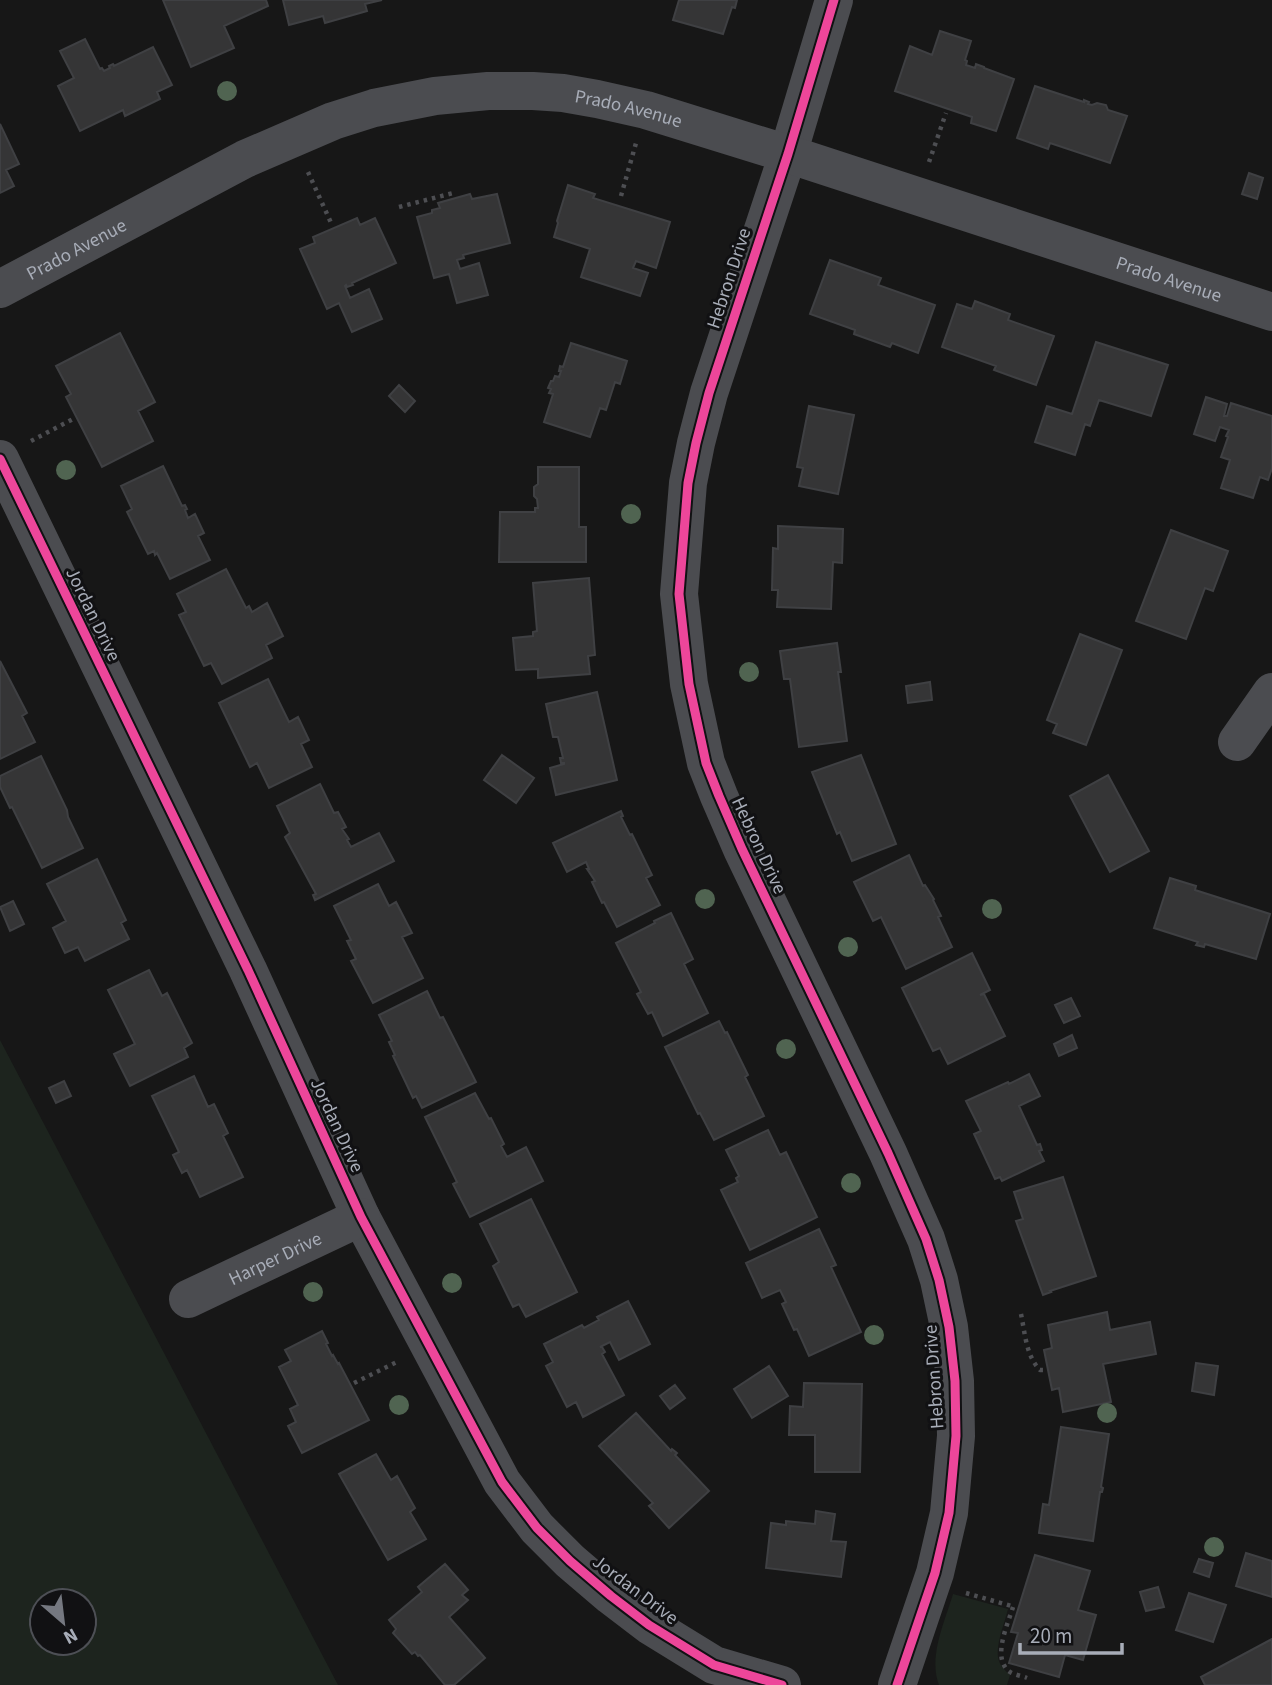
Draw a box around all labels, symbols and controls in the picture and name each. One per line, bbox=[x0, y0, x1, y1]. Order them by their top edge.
street label: Prado Avenue bbox=[573, 83, 685, 135]
street label: Prado Avenue bbox=[22, 212, 131, 288]
street label: Hebron Drive bbox=[700, 225, 758, 332]
street label: Prado Avenue bbox=[1112, 250, 1225, 310]
street label: Jordan Drive bbox=[58, 563, 127, 666]
street label: Hebron Drive bbox=[724, 793, 793, 899]
street label: Jordan Drive bbox=[303, 1074, 370, 1177]
street label: Harper Drive bbox=[224, 1226, 326, 1293]
street label: Hebron Drive bbox=[917, 1324, 952, 1430]
street label: Jordan Drive bbox=[587, 1549, 684, 1631]
north arrow bbox=[28, 1587, 98, 1657]
scale bar bbox=[1020, 1612, 1122, 1656]
text: N bbox=[58, 1621, 82, 1651]
text: 20 m bbox=[1030, 1621, 1072, 1651]

